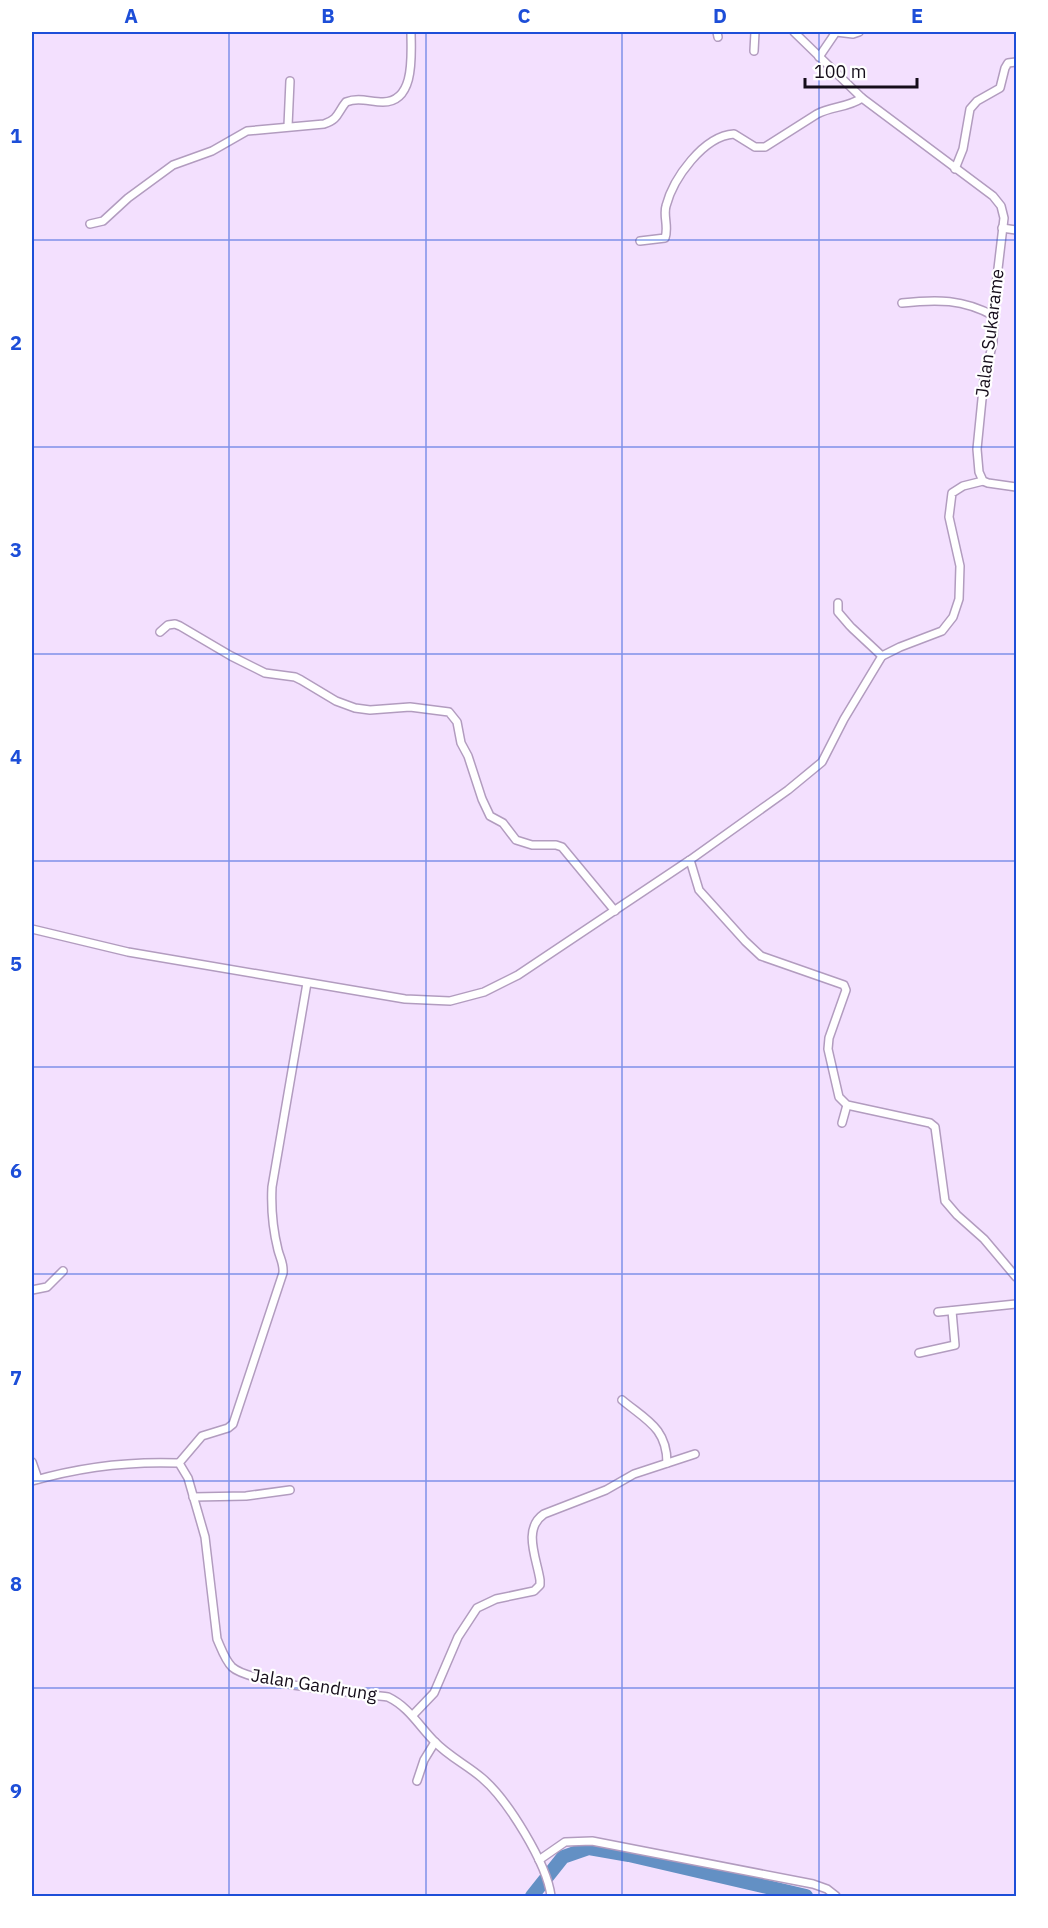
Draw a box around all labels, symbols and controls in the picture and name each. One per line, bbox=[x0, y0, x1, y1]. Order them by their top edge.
text: A bbox=[124, 2, 138, 29]
text: B bbox=[321, 2, 335, 29]
text: C bbox=[517, 2, 531, 29]
text: D bbox=[713, 2, 727, 29]
text: E bbox=[911, 2, 923, 29]
scale bar bbox=[805, 51, 918, 89]
text: 100 m bbox=[814, 60, 866, 83]
text: 1 bbox=[10, 122, 22, 149]
street label: Jalan Sukarame bbox=[970, 267, 1009, 398]
text: 2 bbox=[10, 329, 22, 356]
text: 3 bbox=[10, 536, 22, 563]
text: 4 bbox=[10, 743, 22, 770]
text: 5 bbox=[10, 950, 22, 977]
text: 6 bbox=[10, 1157, 22, 1184]
text: 7 bbox=[10, 1364, 22, 1391]
text: 8 bbox=[10, 1570, 22, 1597]
street label: Jalan Gandrung bbox=[249, 1663, 379, 1706]
text: 9 bbox=[10, 1777, 22, 1804]

